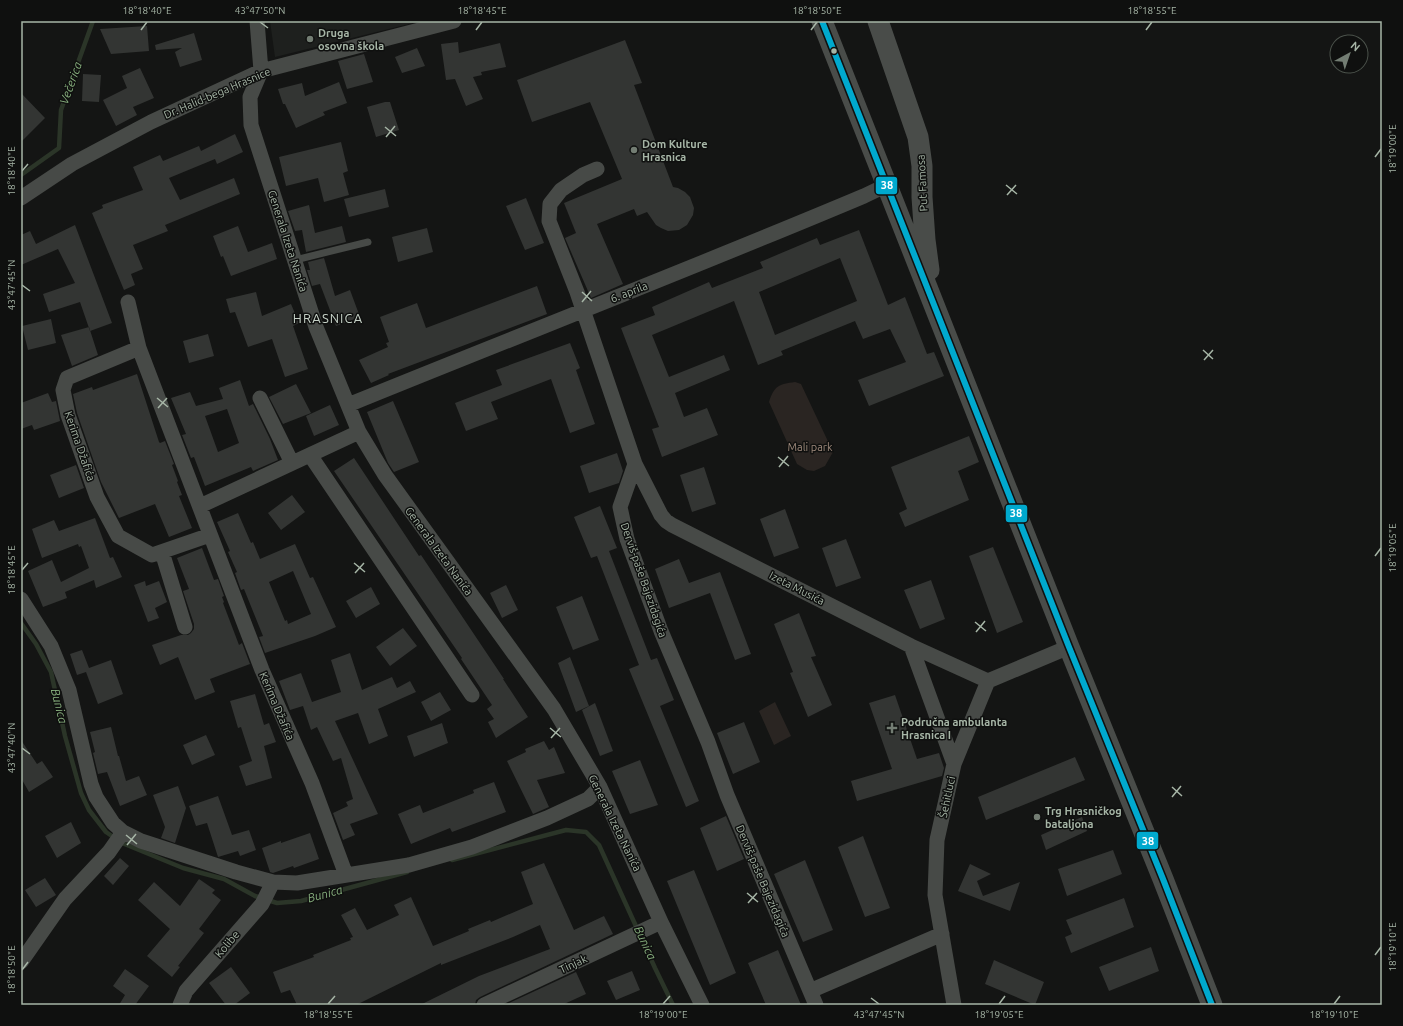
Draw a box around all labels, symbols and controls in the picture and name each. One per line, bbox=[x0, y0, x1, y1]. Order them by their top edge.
text: 18°18'40"E bbox=[122, 5, 172, 16]
text: 43°47'50"N bbox=[235, 5, 285, 16]
text: 18°18'45"E bbox=[457, 5, 507, 16]
text: 18°18'50"E bbox=[792, 5, 842, 16]
text: 18°18'55"E bbox=[1127, 5, 1177, 16]
place label: Druga osovna škola bbox=[318, 27, 384, 52]
marker: Druga osovna škola bbox=[305, 34, 315, 44]
north arrow bbox=[1329, 34, 1369, 74]
text: N bbox=[1348, 39, 1362, 54]
unlabelled marker bbox=[829, 46, 839, 56]
water label: Večerica bbox=[57, 59, 84, 106]
street label: Dr. Halid-bega Hrasnice bbox=[162, 65, 272, 121]
text: 18°19'00"E bbox=[1387, 124, 1398, 174]
place label: Dom Kulture Hrasnica bbox=[642, 138, 707, 163]
marker: Dom Kulture Hrasnica bbox=[629, 145, 639, 155]
text: 18°18'40"E bbox=[6, 146, 17, 196]
street label: Put Famosa bbox=[915, 154, 929, 212]
line badge: 38 bbox=[875, 176, 898, 195]
text: 38 bbox=[881, 179, 893, 191]
street label: Generala Izeta Nanića bbox=[266, 189, 310, 293]
text: 43°47'45"N bbox=[6, 260, 17, 310]
street label: 6. aprila bbox=[609, 279, 649, 305]
district label: HRASNICA bbox=[293, 311, 363, 325]
street label: Kerima Džafića bbox=[62, 409, 98, 483]
park label: Mali park bbox=[787, 441, 833, 453]
line badge: 38 bbox=[1005, 504, 1028, 523]
street label: Generala Izeta Nanića bbox=[403, 505, 475, 597]
text: 38 bbox=[1010, 507, 1022, 519]
street label: Derviš-paše Bajezidagića bbox=[619, 521, 669, 639]
text: 18°19'05"E bbox=[1387, 523, 1398, 573]
text: 18°18'45"E bbox=[6, 545, 17, 595]
street label: Izeta Musića bbox=[767, 569, 827, 607]
street label: Kerima Džafića bbox=[257, 670, 297, 742]
water label: Bunica bbox=[49, 687, 70, 725]
place label: Područna ambulanta Hrasnica I bbox=[901, 716, 1007, 741]
marker: Područna ambulanta Hrasnica I bbox=[886, 722, 898, 734]
text: 43°47'40"N bbox=[6, 723, 17, 773]
street label: Generala Izeta Nanića bbox=[586, 773, 644, 873]
street label: Šehitluci bbox=[936, 775, 957, 819]
place label: Trg Hrasničkog bataljona bbox=[1045, 805, 1122, 830]
marker: Trg Hrasničkog bataljona bbox=[1032, 812, 1042, 822]
street label: Derviš-paše Bajezidagića bbox=[734, 823, 792, 939]
line badge: 38 bbox=[1136, 831, 1159, 850]
text: 38 bbox=[1142, 835, 1154, 847]
water label: Bunica bbox=[306, 883, 344, 904]
text: 18°19'10"E bbox=[1387, 922, 1398, 972]
water label: Bunica bbox=[632, 924, 659, 962]
street label: Kolibe bbox=[212, 928, 242, 960]
text: 18°18'50"E bbox=[6, 945, 17, 995]
street label: Tinjak bbox=[557, 952, 589, 976]
text: 18°18'55"E bbox=[303, 1009, 353, 1020]
text: 18°19'00"E bbox=[638, 1009, 688, 1020]
text: 43°47'45"N bbox=[854, 1009, 904, 1020]
text: 18°19'05"E bbox=[974, 1009, 1024, 1020]
text: 18°19'10"E bbox=[1309, 1009, 1359, 1020]

